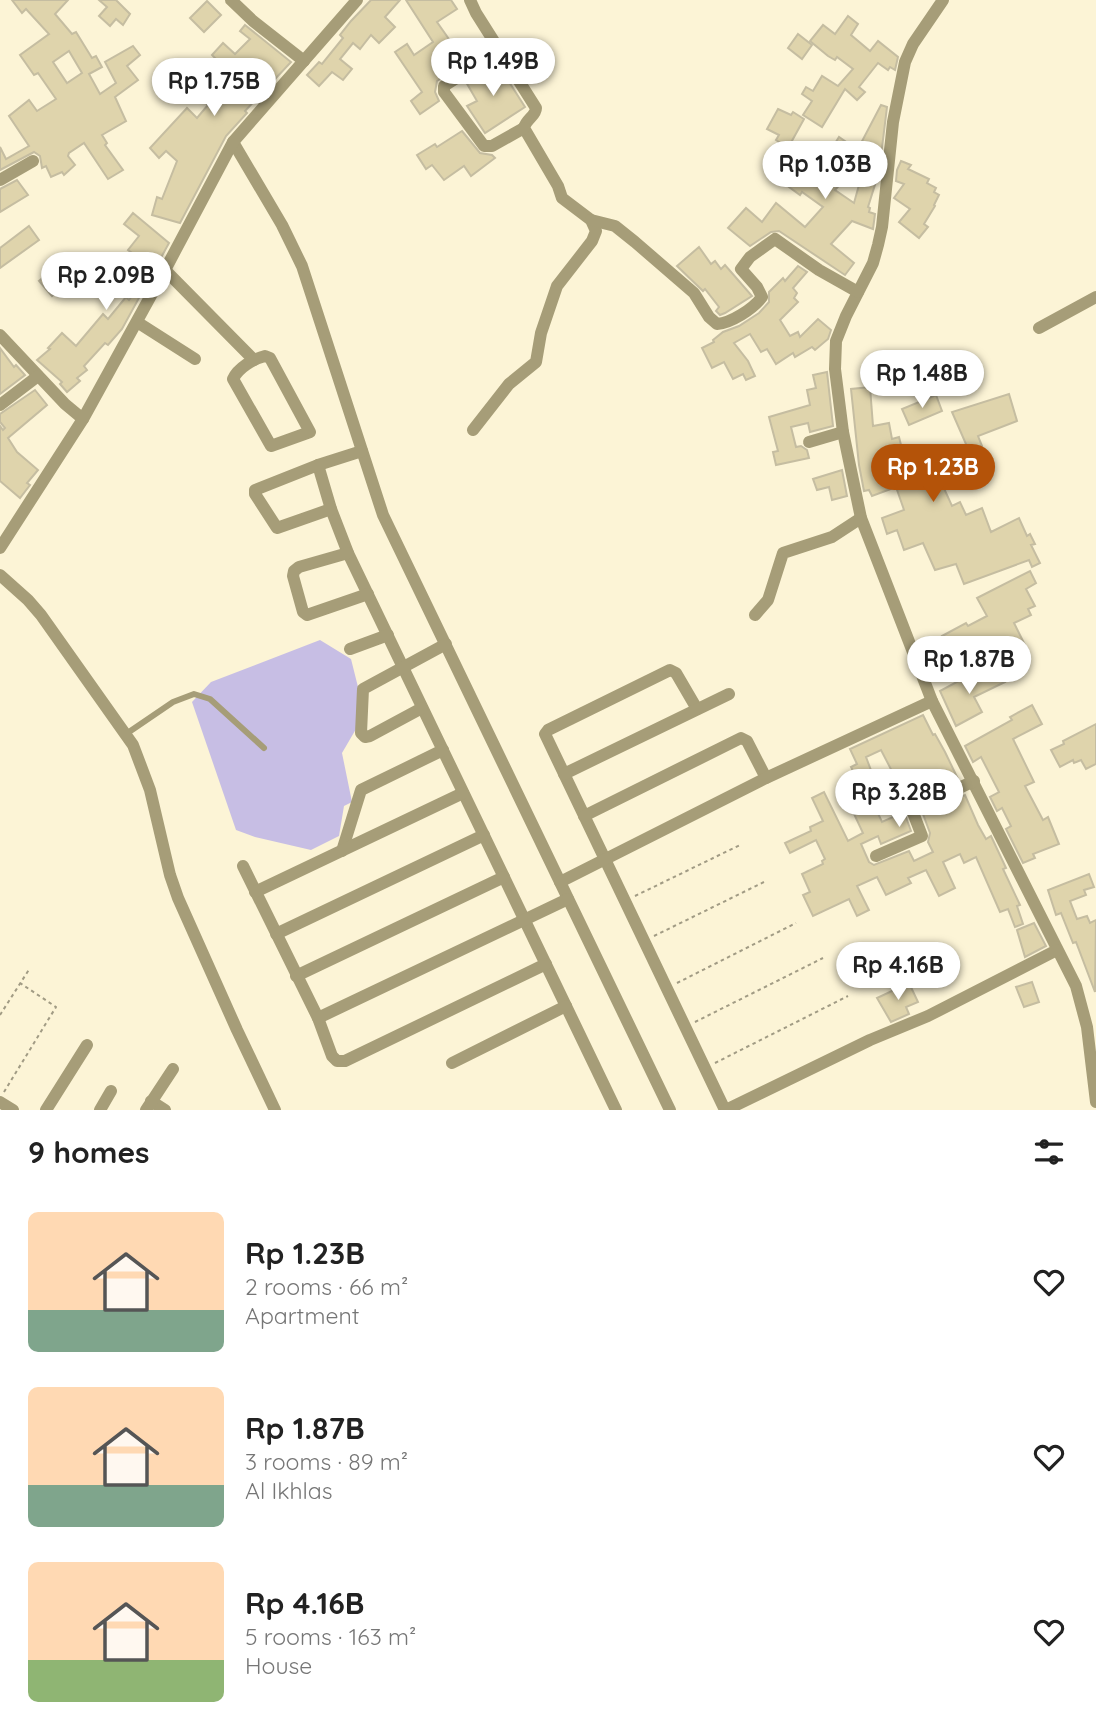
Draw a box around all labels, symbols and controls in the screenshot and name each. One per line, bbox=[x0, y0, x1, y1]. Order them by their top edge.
pin: Rp 1.49B bbox=[421, 38, 565, 98]
text: Rp 1.49B bbox=[447, 46, 539, 75]
pin: Rp 1.75B bbox=[142, 58, 286, 118]
text: Rp 1.75B bbox=[168, 66, 260, 95]
pin: Rp 1.03B bbox=[753, 142, 897, 201]
text: Rp 1.03B bbox=[779, 149, 871, 178]
pin: Rp 2.09B bbox=[34, 252, 178, 312]
text: Rp 2.09B bbox=[57, 260, 155, 289]
pin: Rp 1.48B bbox=[850, 350, 994, 410]
text: Rp 1.48B bbox=[876, 358, 968, 387]
pin: Rp 1.23B bbox=[861, 444, 1005, 504]
text: Rp 1.23B bbox=[887, 452, 979, 481]
pin: Rp 1.87B bbox=[897, 636, 1041, 696]
text: Rp 1.87B bbox=[923, 644, 1015, 673]
pin: Rp 3.28B bbox=[827, 770, 971, 829]
text: Rp 3.28B bbox=[851, 777, 947, 806]
pin: Rp 4.16B bbox=[826, 942, 970, 1002]
text: Rp 4.16B bbox=[852, 950, 944, 979]
text: 9 homes bbox=[28, 1133, 150, 1171]
icon: filters bbox=[1030, 1133, 1068, 1171]
text: Rp 1.23B bbox=[245, 1234, 365, 1272]
icon: home bbox=[84, 1240, 168, 1324]
icon: heart bbox=[1030, 1263, 1068, 1301]
text: 2 rooms · 66 m² bbox=[245, 1272, 408, 1301]
text: Apartment bbox=[245, 1301, 359, 1330]
text: Rp 1.87B bbox=[245, 1409, 365, 1447]
icon: home bbox=[84, 1415, 168, 1499]
icon: heart bbox=[1030, 1438, 1068, 1476]
text: 3 rooms · 89 m² bbox=[245, 1447, 408, 1476]
text: Al Ikhlas bbox=[245, 1476, 332, 1505]
text: Rp 4.16B bbox=[245, 1584, 364, 1622]
icon: home bbox=[84, 1590, 168, 1674]
icon: heart bbox=[1030, 1613, 1068, 1651]
text: 5 rooms · 163 m² bbox=[245, 1622, 416, 1651]
text: House bbox=[245, 1651, 312, 1680]

